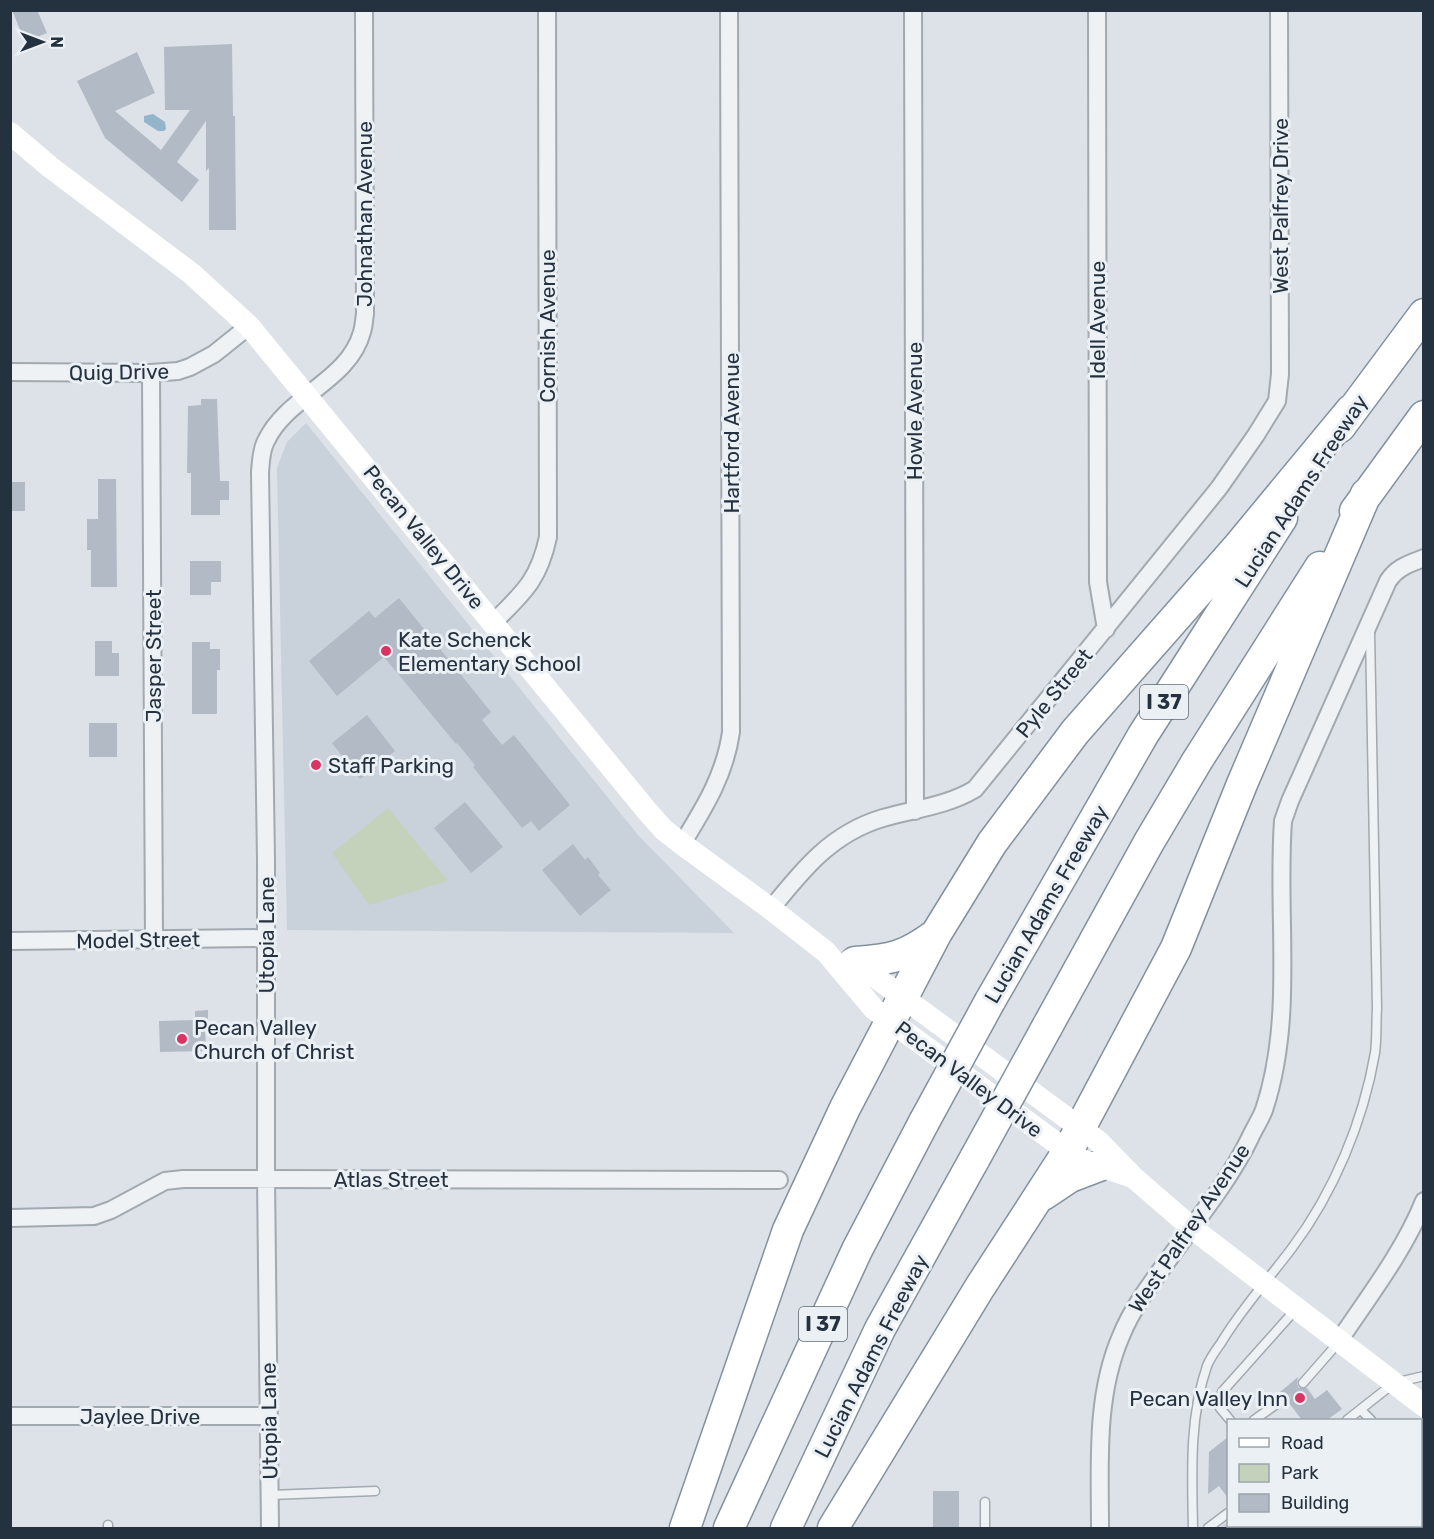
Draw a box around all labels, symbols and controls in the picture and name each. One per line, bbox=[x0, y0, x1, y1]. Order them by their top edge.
north arrow bbox=[12, 12, 72, 72]
text: N bbox=[47, 36, 66, 48]
street label: West Palfrey Drive bbox=[1268, 118, 1293, 294]
street label: Johnathan Avenue bbox=[352, 121, 377, 307]
street label: Cornish Avenue bbox=[535, 249, 560, 403]
street label: Idell Avenue bbox=[1085, 261, 1110, 379]
street label: Howle Avenue bbox=[902, 342, 927, 480]
street label: Hartford Avenue bbox=[719, 352, 744, 514]
street label: Quig Drive bbox=[69, 359, 169, 385]
street label: Lucian Adams Freeway bbox=[1229, 390, 1373, 592]
street label: Pecan Valley Drive bbox=[358, 460, 490, 614]
street label: Jasper Street bbox=[141, 589, 166, 723]
place label: Kate Schenck Elementary School bbox=[398, 627, 581, 676]
street label: Pyle Street bbox=[1010, 643, 1098, 743]
marker: Kate Schenck Elementary School bbox=[379, 644, 393, 658]
road number: I 37 bbox=[1140, 685, 1188, 719]
place label: Staff Parking bbox=[328, 753, 454, 778]
marker: Staff Parking bbox=[309, 758, 323, 772]
street label: Lucian Adams Freeway bbox=[979, 800, 1113, 1008]
street label: Utopia Lane bbox=[254, 876, 279, 994]
street label: Model Street bbox=[76, 926, 200, 954]
place label: Pecan Valley Church of Christ bbox=[194, 1015, 354, 1064]
street label: Pecan Valley Drive bbox=[890, 1015, 1048, 1143]
marker: Pecan Valley Church of Christ bbox=[175, 1032, 189, 1046]
street label: West Palfrey Avenue bbox=[1123, 1139, 1255, 1317]
street label: Atlas Street bbox=[334, 1167, 448, 1192]
street label: Lucian Adams Freeway bbox=[809, 1250, 933, 1462]
road number: I 37 bbox=[799, 1307, 847, 1341]
street label: Utopia Lane bbox=[255, 1362, 283, 1480]
place label: Pecan Valley Inn bbox=[1129, 1386, 1288, 1411]
marker: Pecan Valley Inn bbox=[1293, 1391, 1307, 1405]
street label: Jaylee Drive bbox=[80, 1404, 200, 1429]
legend bbox=[1227, 1419, 1422, 1527]
text: Road bbox=[1281, 1432, 1324, 1454]
text: Park bbox=[1281, 1462, 1319, 1484]
text: Building bbox=[1281, 1492, 1349, 1514]

